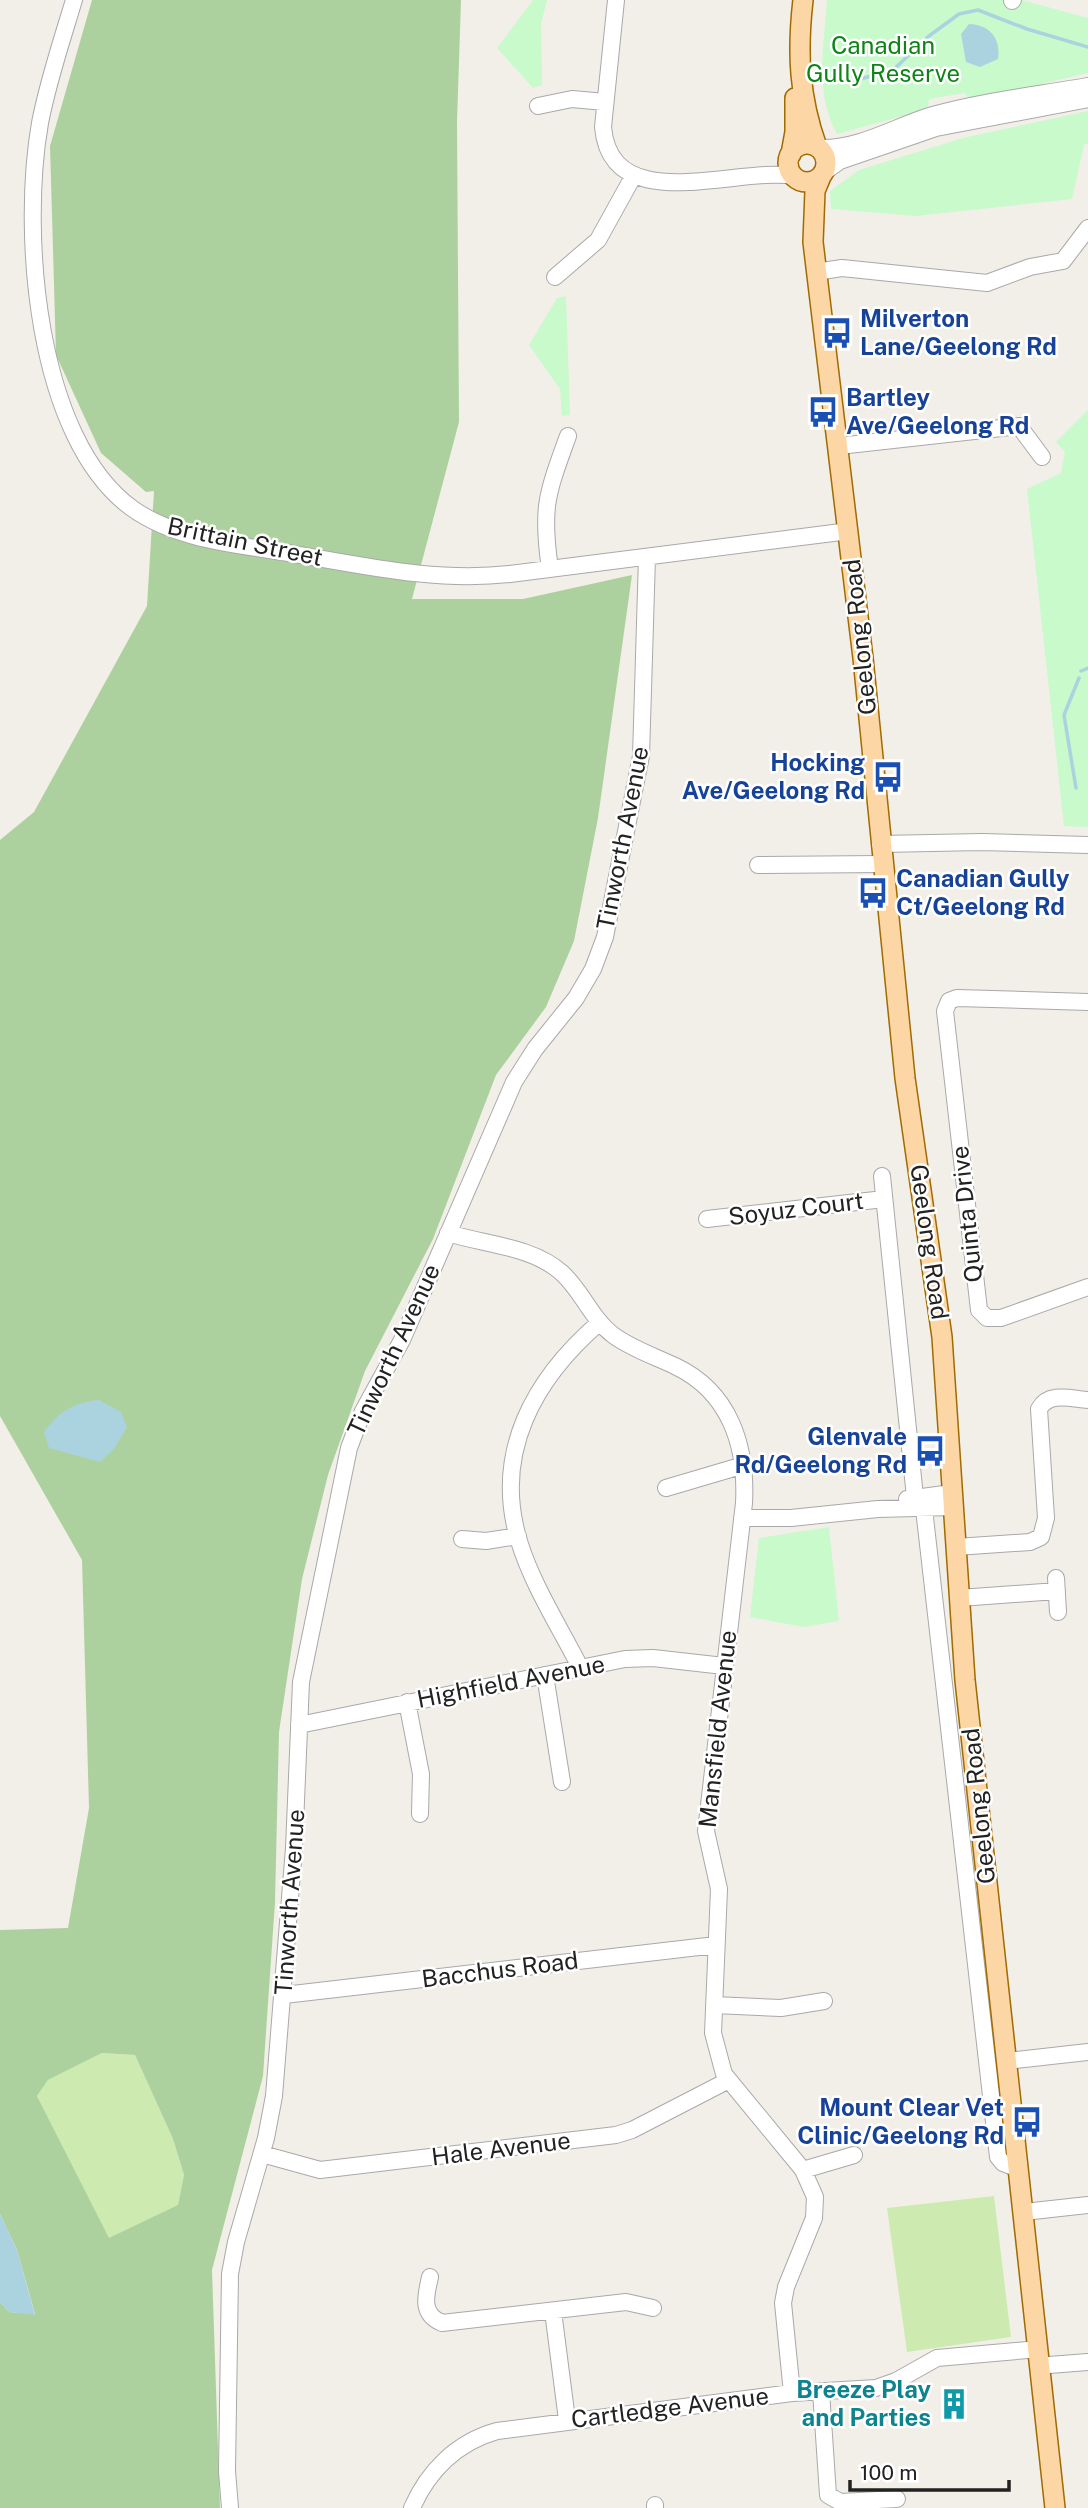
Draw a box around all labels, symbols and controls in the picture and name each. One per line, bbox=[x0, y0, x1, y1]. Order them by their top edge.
park label: Canadian Gully Reserve bbox=[806, 31, 960, 87]
place label: Milverton Lane/Geelong Rd bbox=[860, 304, 1057, 360]
bus stop icon: Milverton Lane/Geelong Rd bbox=[820, 316, 854, 350]
place label: Bartley Ave/Geelong Rd bbox=[846, 383, 1029, 439]
bus stop icon: Bartley Ave/Geelong Rd bbox=[806, 395, 840, 429]
street label: Brittain Street bbox=[165, 511, 325, 571]
street label: Geelong Road bbox=[837, 558, 881, 716]
street label: Tinworth Avenue bbox=[591, 744, 654, 932]
place label: Hocking Ave/Geelong Rd bbox=[682, 748, 865, 804]
bus stop icon: Hocking Ave/Geelong Rd bbox=[871, 760, 905, 794]
place label: Canadian Gully Ct/Geelong Rd bbox=[896, 864, 1070, 920]
bus stop icon: Canadian Gully Ct/Geelong Rd bbox=[856, 876, 890, 910]
street label: Quinta Drive bbox=[945, 1144, 987, 1284]
street label: Geelong Road bbox=[905, 1162, 955, 1321]
street label: Soyuz Court bbox=[727, 1186, 865, 1230]
street label: Tinworth Avenue bbox=[341, 1259, 445, 1440]
place label: Glenvale Rd/Geelong Rd bbox=[735, 1422, 907, 1478]
bus stop icon: Glenvale Rd/Geelong Rd bbox=[913, 1434, 947, 1468]
street label: Mansfield Avenue bbox=[693, 1629, 741, 1829]
street label: Highfield Avenue bbox=[414, 1649, 607, 1713]
street label: Geelong Road bbox=[956, 1727, 1000, 1885]
street label: Tinworth Avenue bbox=[269, 1808, 309, 1996]
street label: Bacchus Road bbox=[420, 1946, 580, 1993]
place label: Mount Clear Vet Clinic/Geelong Rd bbox=[797, 2093, 1004, 2149]
bus stop icon: Mount Clear Vet Clinic/Geelong Rd bbox=[1010, 2105, 1044, 2139]
street label: Hale Avenue bbox=[430, 2126, 572, 2170]
place label: Breeze Play and Parties bbox=[796, 2375, 931, 2431]
street label: Cartledge Avenue bbox=[570, 2381, 770, 2433]
building icon: Breeze Play and Parties bbox=[937, 2387, 971, 2421]
scale bar bbox=[850, 2448, 1009, 2492]
text: 100 m bbox=[860, 2460, 917, 2485]

